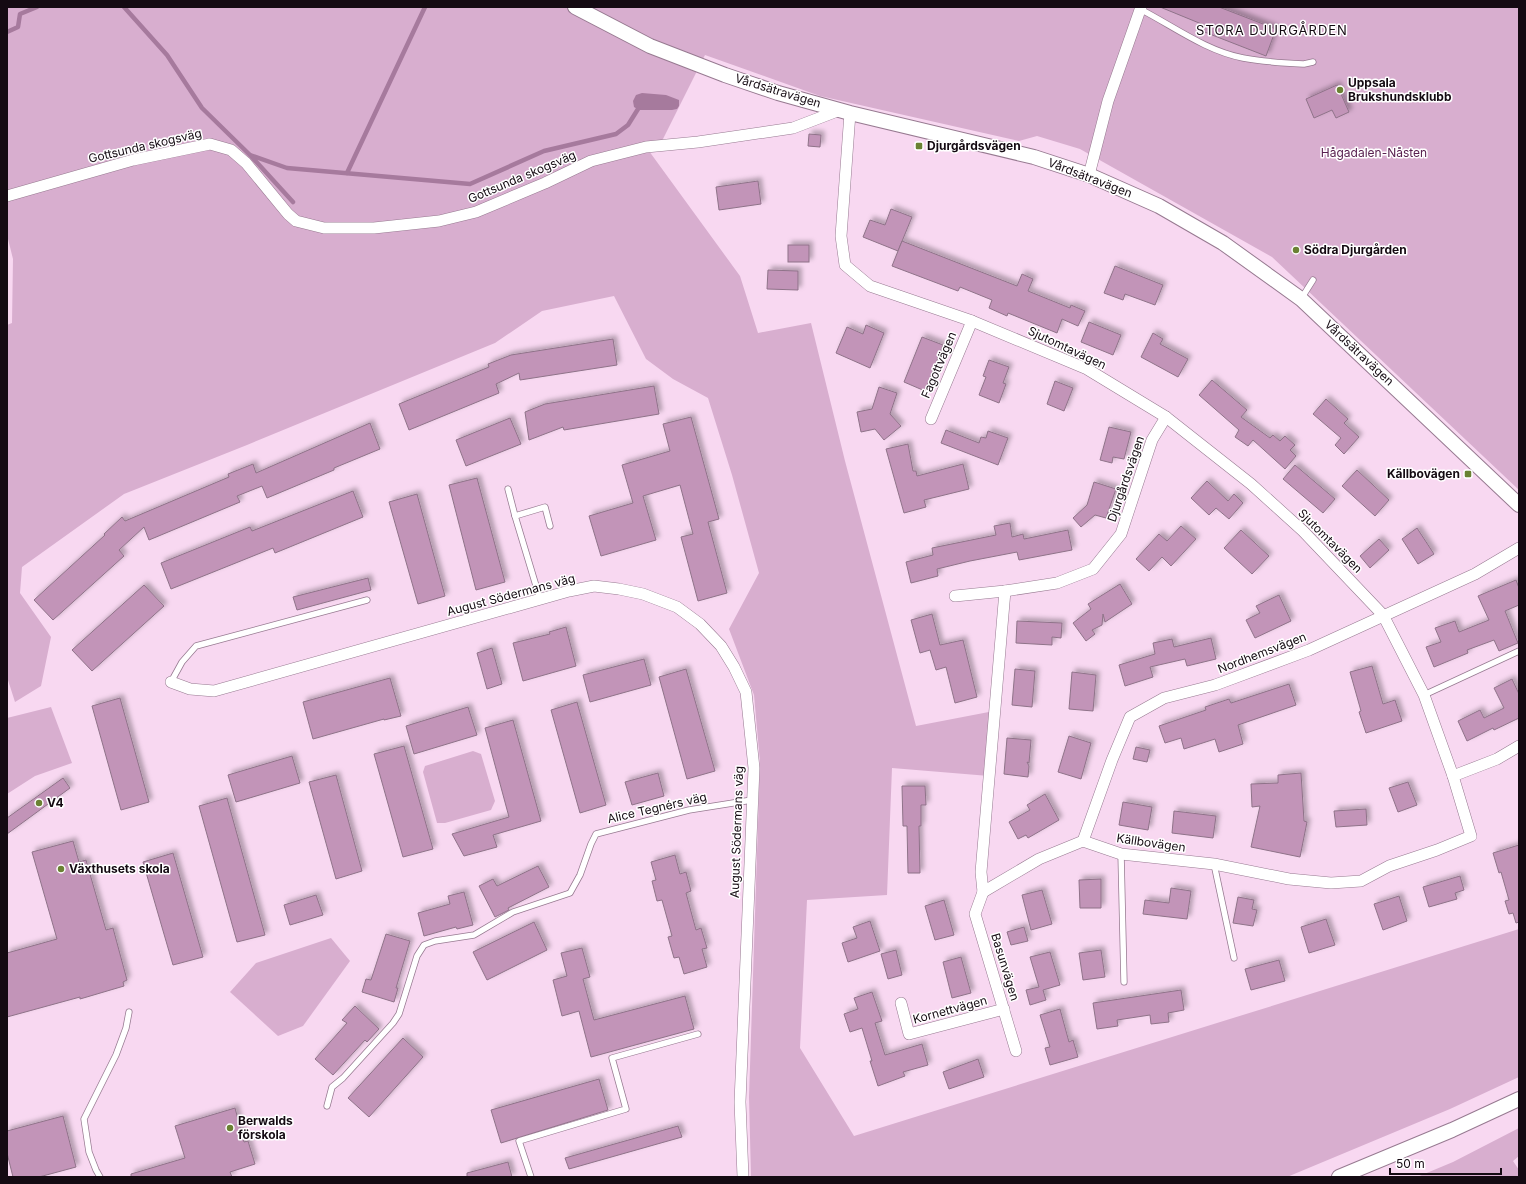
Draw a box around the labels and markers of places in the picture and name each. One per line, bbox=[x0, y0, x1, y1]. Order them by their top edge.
place label: Uppsala Brukshundsklubb bbox=[1348, 75, 1452, 104]
marker: Uppsala Brukshundsklubb bbox=[1335, 85, 1345, 95]
place label: Djurgårdsvägen bbox=[927, 138, 1021, 153]
marker: Djurgårdsvägen bbox=[914, 141, 924, 151]
place label: Södra Djurgården bbox=[1304, 242, 1407, 257]
marker: Södra Djurgården bbox=[1291, 245, 1301, 255]
place label: Källbovägen bbox=[1387, 466, 1460, 481]
marker: Källbovägen bbox=[1463, 469, 1473, 479]
place label: V4 bbox=[47, 795, 64, 810]
marker: V4 bbox=[34, 798, 44, 808]
place label: Växthusets skola bbox=[69, 861, 170, 876]
marker: Växthusets skola bbox=[56, 864, 66, 874]
place label: Berwalds förskola bbox=[238, 1113, 293, 1142]
marker: Berwalds förskola bbox=[225, 1123, 235, 1133]

